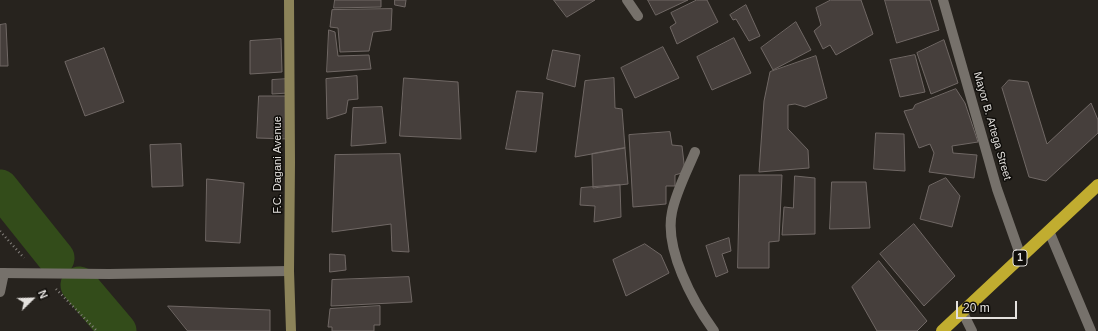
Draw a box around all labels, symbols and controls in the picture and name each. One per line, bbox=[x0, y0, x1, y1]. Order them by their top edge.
street label: Mayor B. Artega Street bbox=[970, 70, 1014, 182]
street label: F.C. Dagani Avenue bbox=[271, 116, 285, 214]
road number: 1 bbox=[1013, 250, 1027, 266]
north arrow bbox=[12, 279, 52, 319]
text: N bbox=[36, 288, 50, 300]
scale bar bbox=[958, 293, 1019, 319]
text: 20 m bbox=[963, 301, 990, 315]

